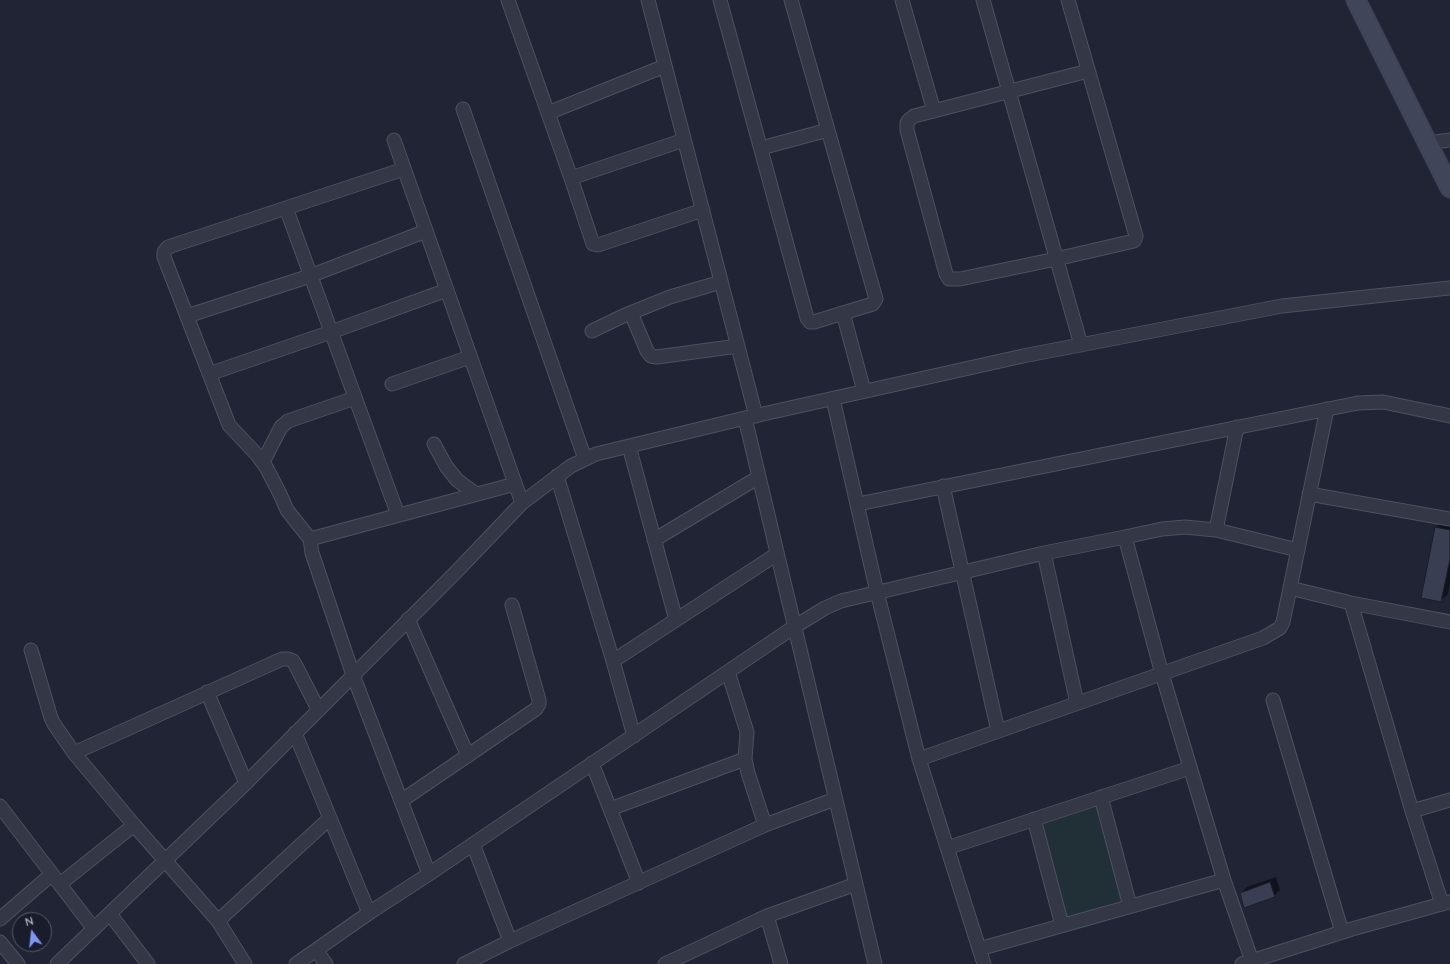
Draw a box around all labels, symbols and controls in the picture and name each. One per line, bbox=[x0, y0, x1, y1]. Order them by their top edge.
north arrow bbox=[12, 912, 52, 952]
text: N bbox=[23, 914, 35, 929]

